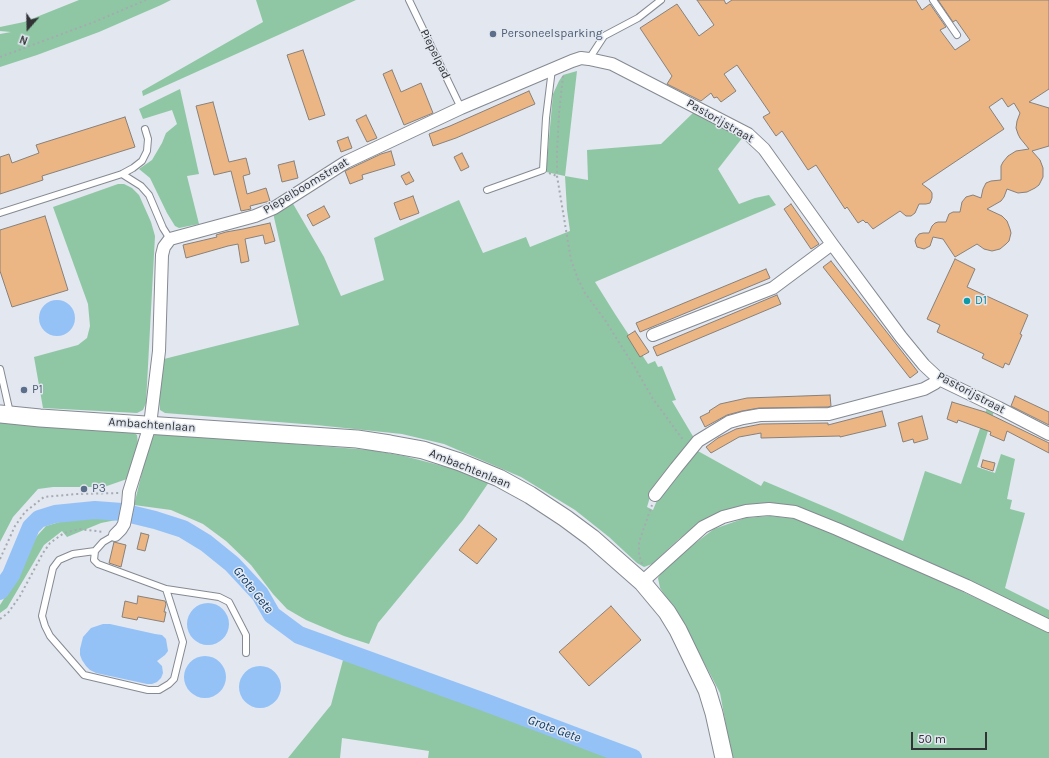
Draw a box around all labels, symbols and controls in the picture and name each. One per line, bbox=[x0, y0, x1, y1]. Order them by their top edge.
north arrow bbox=[8, 8, 48, 48]
street label: Piepelpad bbox=[417, 27, 453, 81]
place label: Personeelsparking bbox=[501, 27, 603, 41]
marker: Personeelsparking bbox=[488, 29, 498, 39]
text: N bbox=[18, 32, 30, 47]
street label: Pastorijstraat bbox=[684, 96, 756, 146]
street label: Piepelboomstraat bbox=[261, 155, 351, 217]
place label: D1 bbox=[975, 294, 987, 308]
marker: D1 bbox=[962, 296, 972, 306]
street label: Pastorijstraat bbox=[934, 369, 1008, 417]
place label: P1 bbox=[32, 383, 43, 397]
marker: P1 bbox=[19, 385, 29, 395]
street label: Ambachtenlaan bbox=[108, 415, 196, 435]
street label: Ambachtenlaan bbox=[427, 446, 513, 492]
place label: P3 bbox=[92, 482, 106, 496]
marker: P3 bbox=[79, 484, 89, 494]
water label: Grote Gete bbox=[229, 564, 277, 616]
water label: Grote Gete bbox=[525, 712, 583, 746]
scale bar bbox=[913, 724, 989, 750]
text: 50 m bbox=[918, 732, 946, 746]

